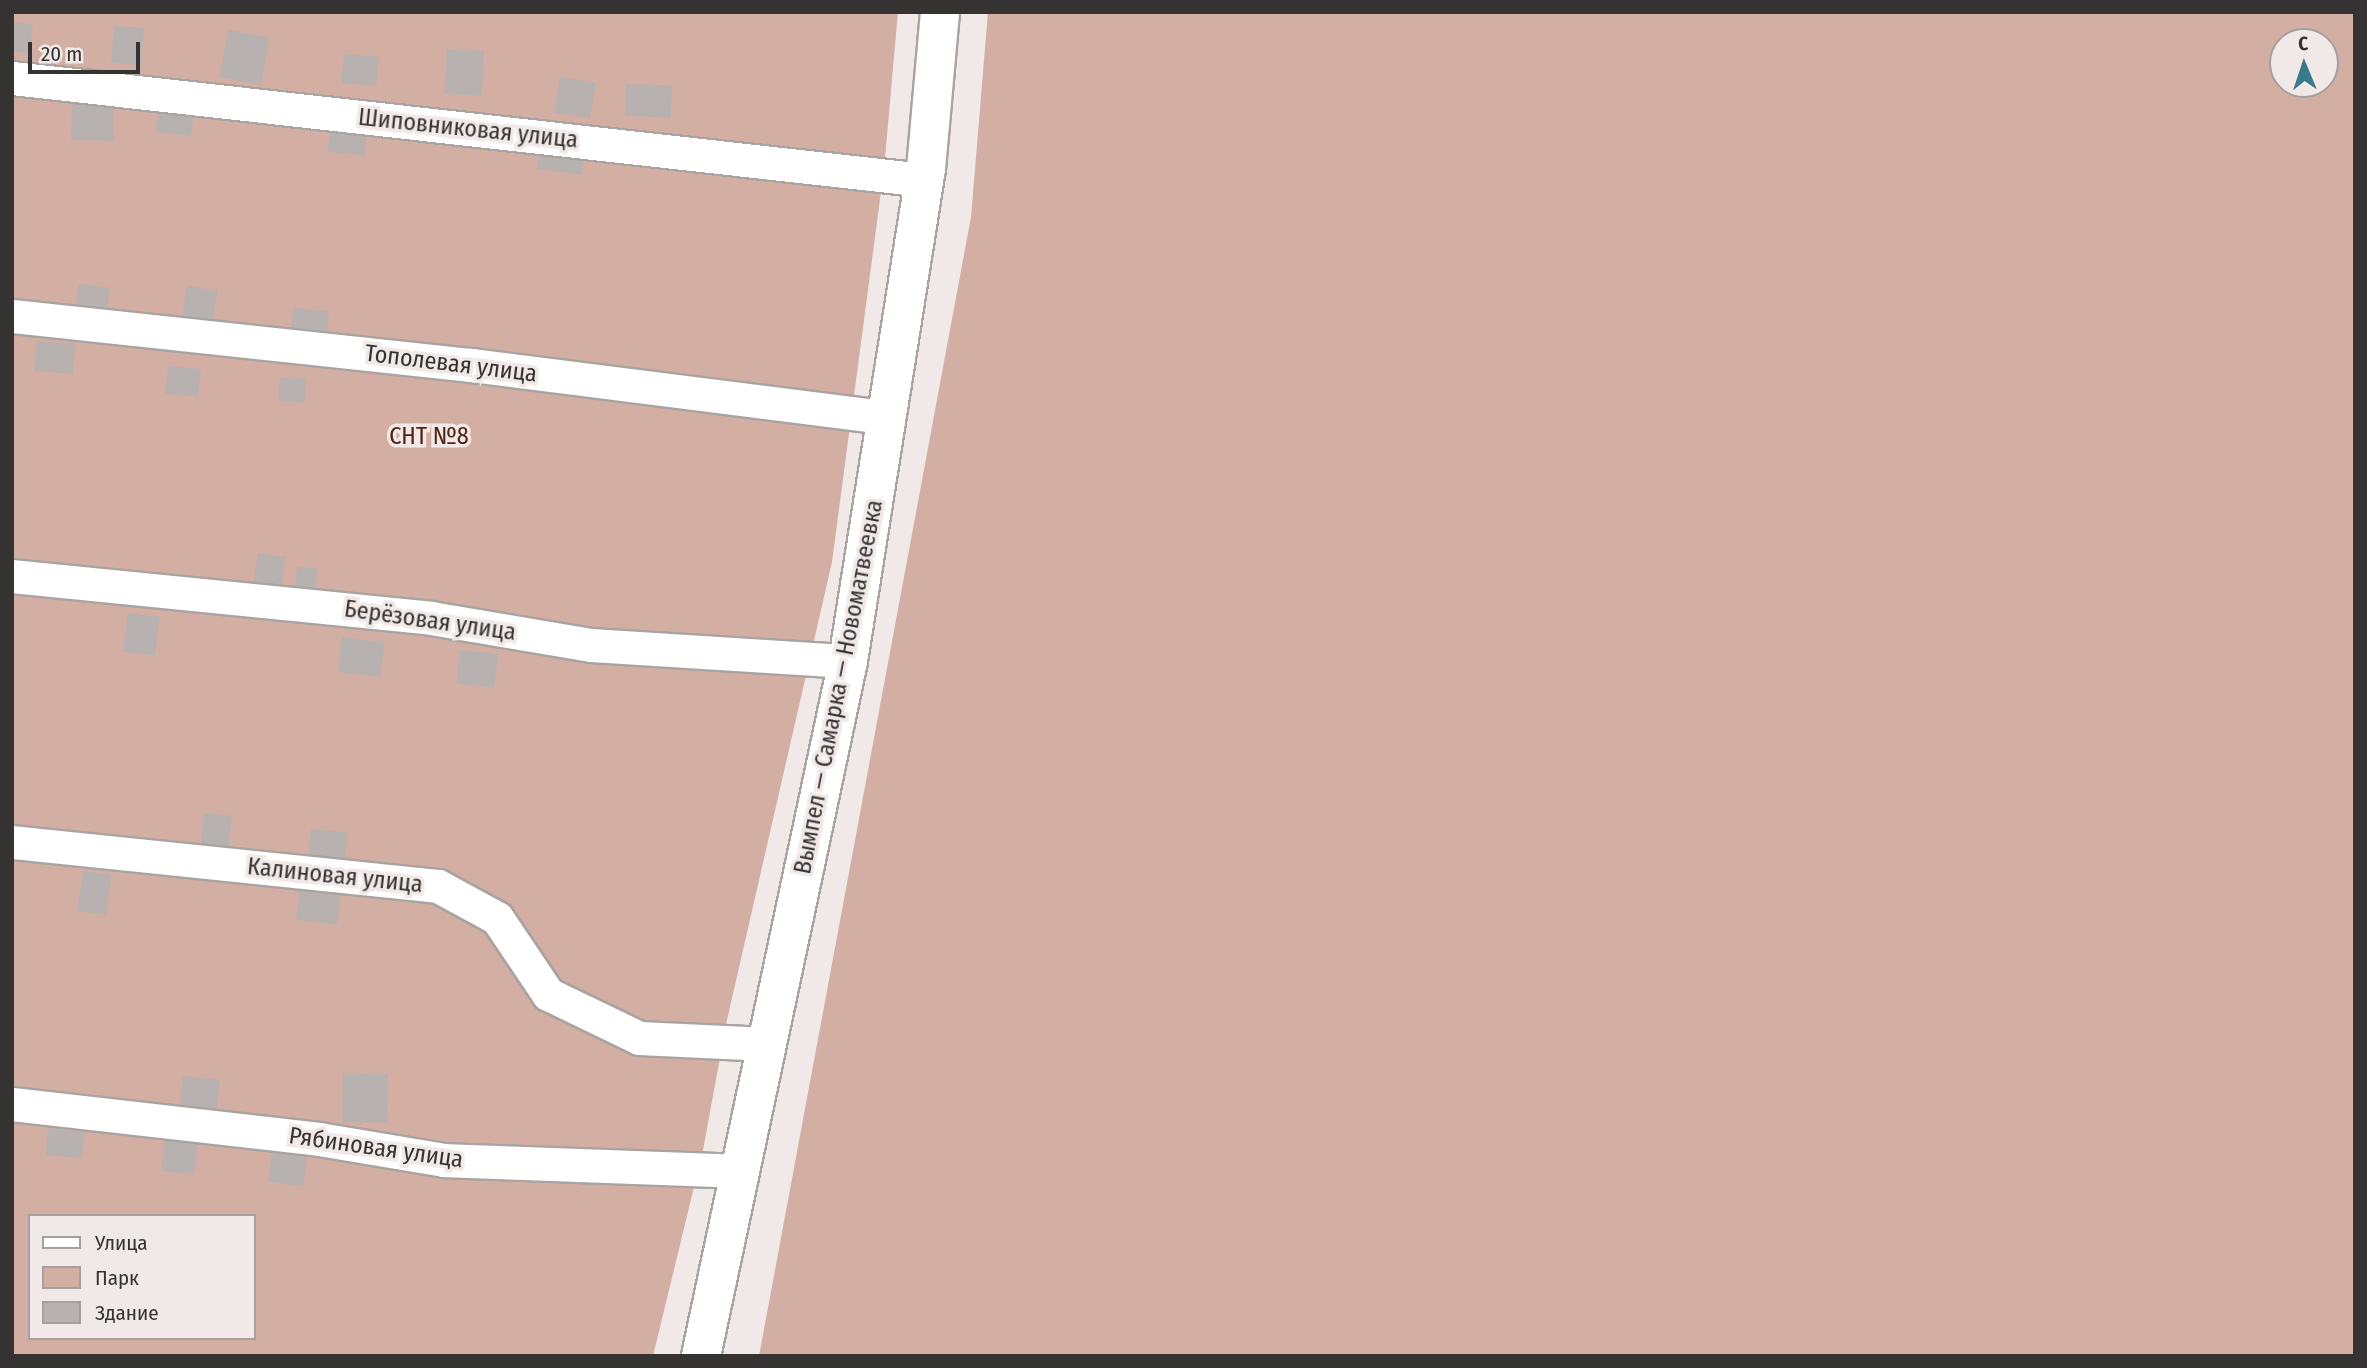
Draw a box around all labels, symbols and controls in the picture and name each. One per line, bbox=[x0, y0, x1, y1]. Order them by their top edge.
scale bar bbox=[32, 28, 144, 72]
north arrow bbox=[2269, 28, 2339, 98]
text: С bbox=[2298, 32, 2309, 55]
text: 20 m bbox=[41, 41, 82, 67]
street label: Шиповниковая улица bbox=[357, 103, 579, 155]
street label: Тополевая улица bbox=[363, 339, 539, 389]
park label: СНТ №8 bbox=[389, 423, 469, 451]
street label: Вымпел — Самарка — Новоматвеевка bbox=[789, 497, 889, 877]
street label: Берёзовая улица bbox=[342, 595, 518, 647]
street label: Калиновая улица bbox=[246, 852, 424, 900]
street label: Рябиновая улица bbox=[287, 1122, 465, 1174]
legend bbox=[28, 1214, 256, 1340]
text: Улица bbox=[95, 1230, 148, 1256]
text: Парк bbox=[95, 1265, 139, 1291]
text: Здание bbox=[95, 1300, 159, 1326]

